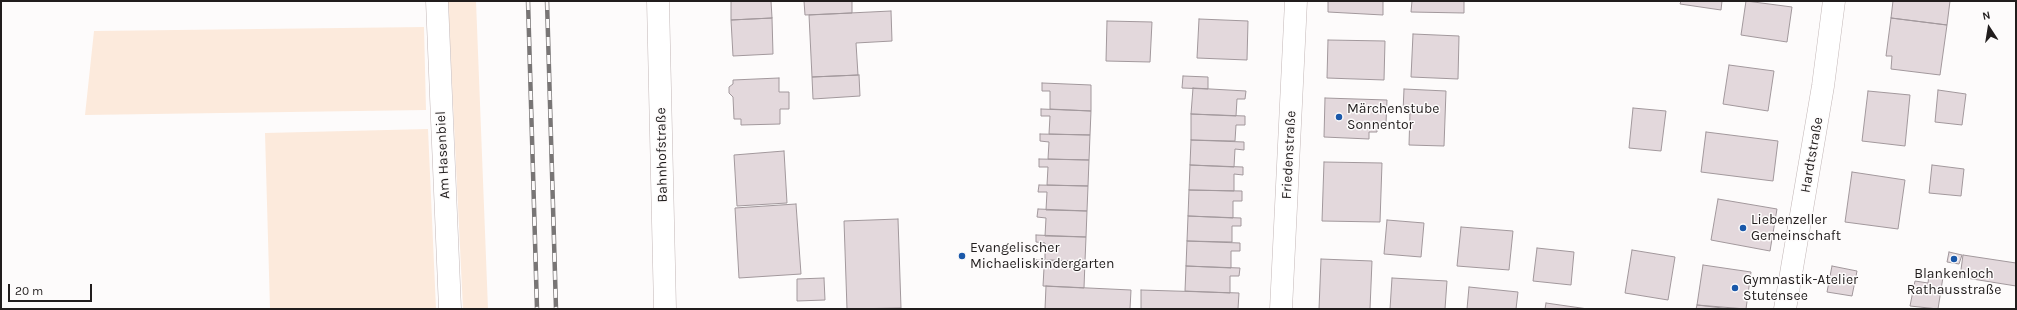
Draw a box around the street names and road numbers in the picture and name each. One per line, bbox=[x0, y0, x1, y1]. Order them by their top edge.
street label: Bahnhofstraße bbox=[653, 107, 671, 203]
street label: Friedenstraße bbox=[1278, 110, 1300, 200]
street label: Am Hasenbiel bbox=[432, 111, 454, 199]
street label: Hardtstraße bbox=[1797, 116, 1827, 194]

